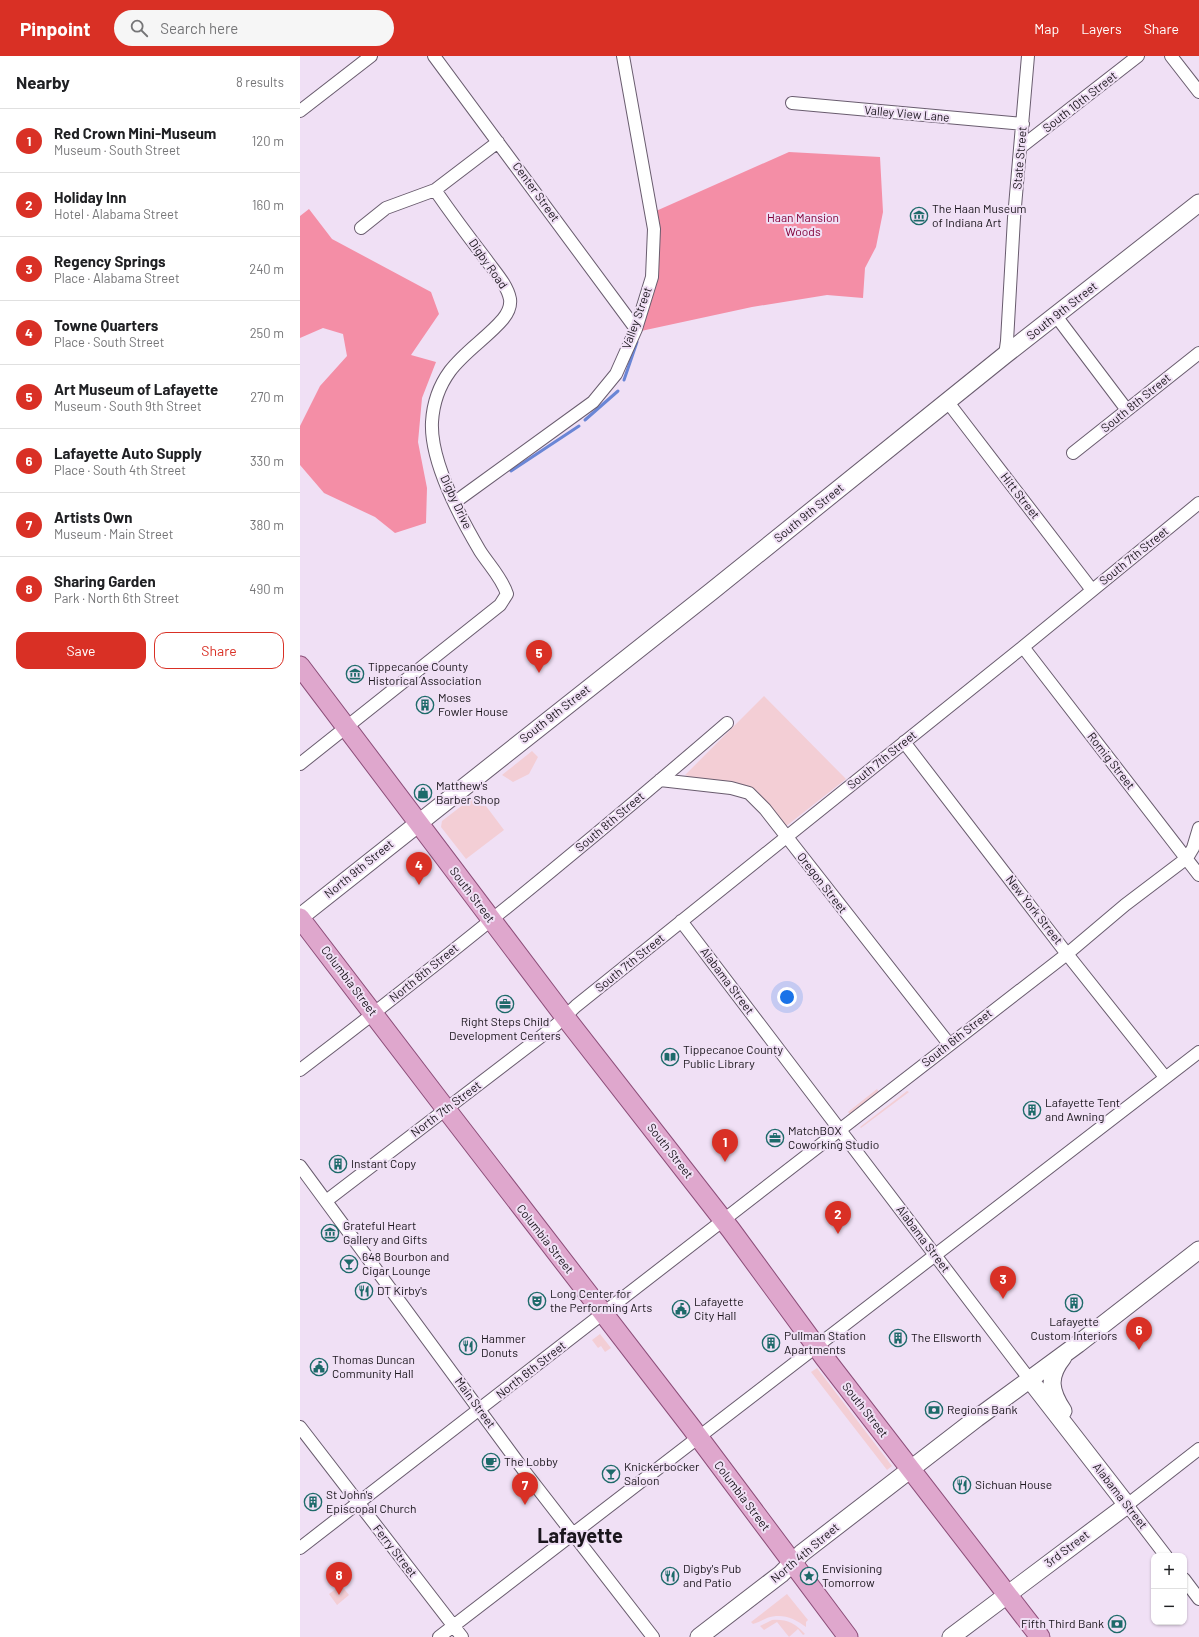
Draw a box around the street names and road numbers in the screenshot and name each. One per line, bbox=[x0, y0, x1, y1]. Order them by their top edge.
street label: South 10th Street bbox=[1040, 68, 1119, 134]
street label: Valley View Lane bbox=[864, 102, 950, 124]
street label: State Street bbox=[1009, 126, 1029, 190]
street label: Center Street bbox=[510, 159, 563, 224]
street label: Digby Road bbox=[467, 236, 511, 291]
street label: South 9th Street bbox=[1023, 278, 1099, 342]
street label: Valley Street bbox=[618, 285, 654, 351]
street label: South 8th Street bbox=[1098, 370, 1173, 435]
street label: Hitt Street bbox=[998, 469, 1043, 521]
street label: Digby Drive bbox=[438, 472, 476, 531]
street label: South 9th Street bbox=[771, 480, 846, 545]
street label: South 7th Street bbox=[1096, 523, 1171, 587]
street label: South 9th Street bbox=[516, 681, 592, 745]
street label: South 7th Street bbox=[844, 727, 919, 791]
street label: Romig Street bbox=[1085, 729, 1138, 792]
street label: South 8th Street bbox=[572, 788, 647, 854]
street label: North 9th Street bbox=[321, 836, 396, 900]
street label: Oregon Street bbox=[795, 849, 851, 915]
street label: South Street bbox=[447, 864, 498, 925]
street label: New York Street bbox=[1004, 872, 1066, 947]
street label: South 7th Street bbox=[592, 930, 667, 994]
street label: North 8th Street bbox=[386, 940, 461, 1004]
street label: Columbia Street bbox=[319, 943, 381, 1018]
street label: Alabama Street bbox=[698, 944, 757, 1017]
street label: South 6th Street bbox=[918, 1005, 994, 1069]
street label: North 7th Street bbox=[408, 1077, 483, 1139]
street label: South Street bbox=[645, 1120, 697, 1181]
street label: Columbia Street bbox=[514, 1201, 577, 1276]
street label: Alabama Street bbox=[894, 1202, 953, 1275]
street label: North 6th Street bbox=[493, 1338, 568, 1401]
street label: Main Street bbox=[453, 1374, 499, 1431]
street label: South Street bbox=[840, 1379, 892, 1440]
street label: Columbia Street bbox=[712, 1458, 774, 1533]
street label: Alabama Street bbox=[1091, 1460, 1151, 1531]
street label: North 4th Street bbox=[767, 1520, 841, 1585]
street label: Ferry Street bbox=[371, 1521, 421, 1579]
street label: 3rd Street bbox=[1041, 1527, 1091, 1570]

